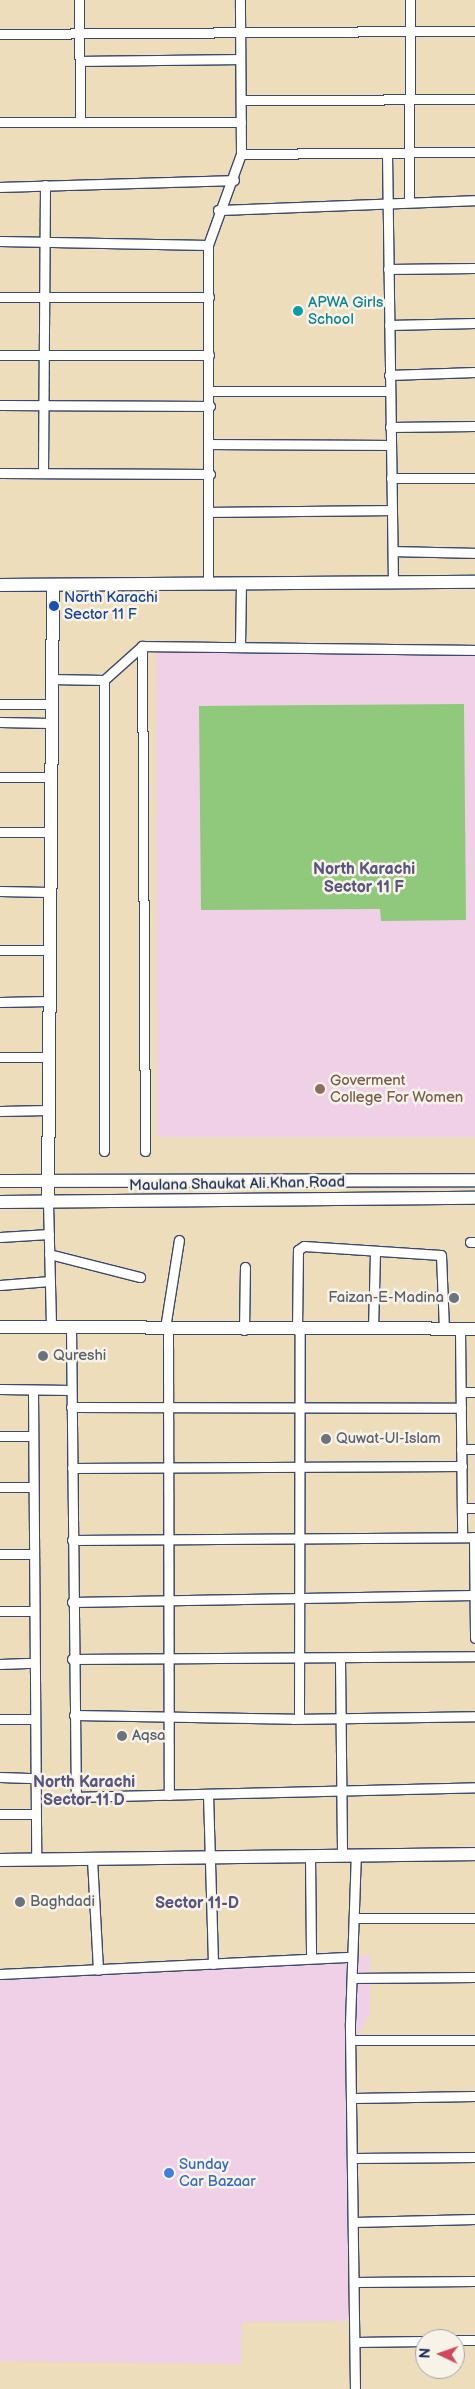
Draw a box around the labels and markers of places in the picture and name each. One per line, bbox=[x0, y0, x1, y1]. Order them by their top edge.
place label: APWA Girls School bbox=[308, 293, 383, 328]
marker: APWA Girls School bbox=[292, 305, 304, 317]
place label: North Karachi Sector 11 F bbox=[64, 588, 158, 623]
marker: North Karachi Sector 11 F bbox=[48, 600, 60, 612]
place label: Goverment College For Women bbox=[330, 1071, 464, 1106]
marker: Goverment College For Women bbox=[314, 1083, 326, 1095]
place label: Faizan-E-Madina bbox=[328, 1289, 444, 1307]
marker: Faizan-E-Madina bbox=[448, 1292, 460, 1304]
place label: Qureshi bbox=[53, 1347, 106, 1365]
marker: Qureshi bbox=[37, 1350, 49, 1362]
place label: Quwat-Ul-Islam bbox=[336, 1430, 441, 1448]
marker: Quwat-Ul-Islam bbox=[320, 1433, 332, 1445]
place label: Aqsa bbox=[132, 1727, 166, 1745]
marker: Aqsa bbox=[116, 1730, 128, 1742]
place label: Baghdadi bbox=[30, 1893, 95, 1911]
marker: Baghdadi bbox=[14, 1896, 26, 1908]
place label: Sunday Car Bazaar bbox=[179, 2155, 256, 2190]
marker: Sunday Car Bazaar bbox=[163, 2167, 175, 2179]

